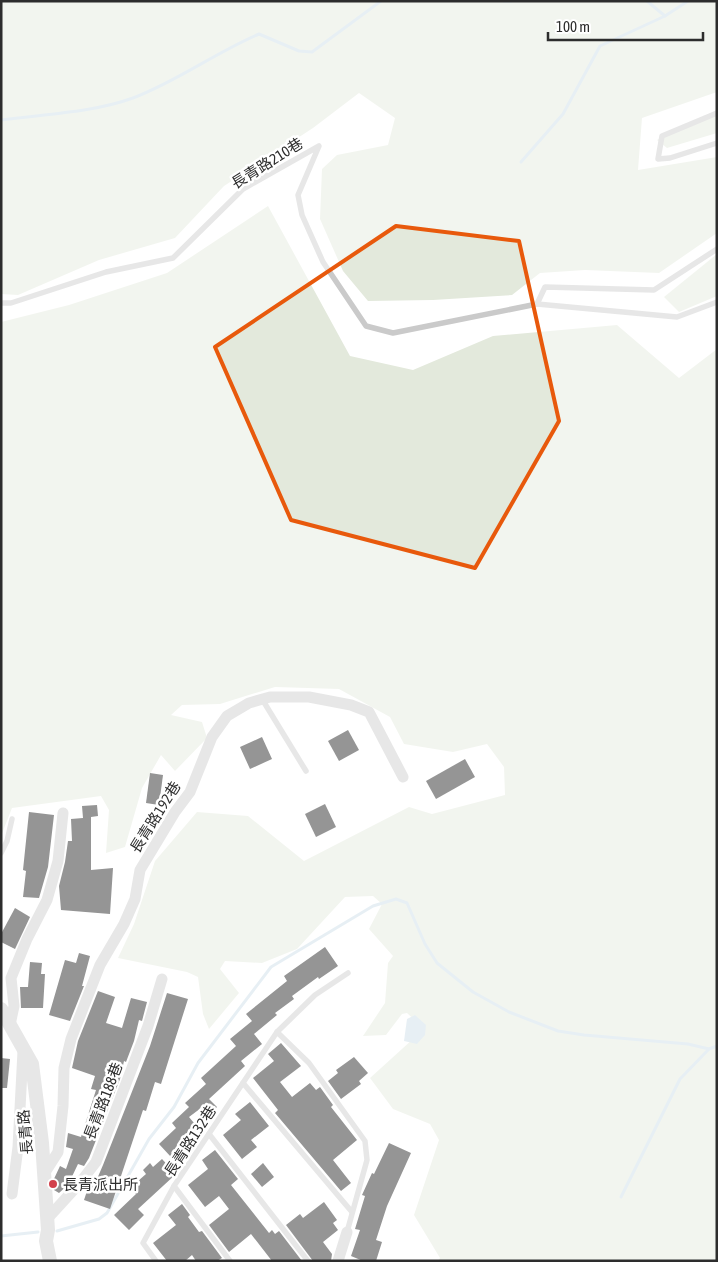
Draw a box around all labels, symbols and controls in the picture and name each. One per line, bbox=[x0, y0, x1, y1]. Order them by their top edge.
scale bar bbox=[548, 10, 703, 42]
text: 100 m bbox=[556, 18, 590, 35]
street label: 長青路210巷 bbox=[228, 134, 306, 192]
street label: 長青路192巷 bbox=[126, 778, 184, 856]
street label: 長青路188巷 bbox=[81, 1060, 125, 1142]
street label: 長青路132巷 bbox=[161, 1102, 219, 1180]
street label: 長青路 bbox=[15, 1109, 35, 1155]
place label: 長青派出所 bbox=[63, 1176, 138, 1193]
marker: 長青派出所 bbox=[47, 1178, 59, 1190]

